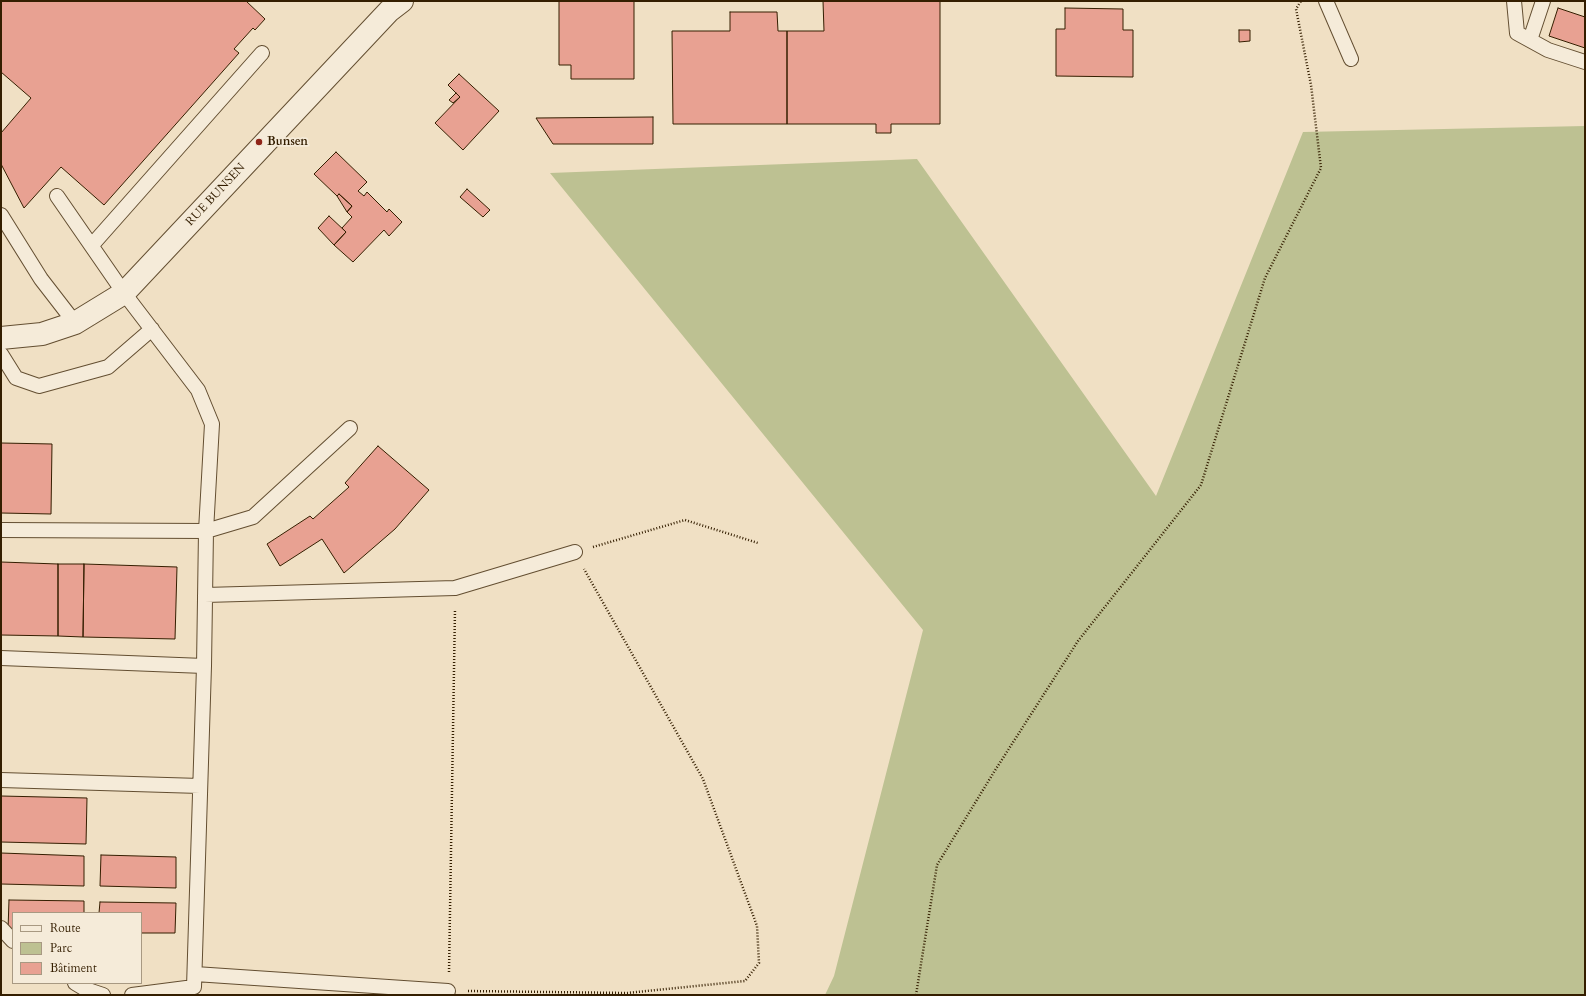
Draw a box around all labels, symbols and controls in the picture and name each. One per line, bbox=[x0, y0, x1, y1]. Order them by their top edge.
place label: Bunsen bbox=[267, 135, 308, 149]
marker: Bunsen bbox=[254, 137, 264, 147]
street label: RUE BUNSEN bbox=[183, 161, 249, 229]
legend bbox=[12, 912, 142, 984]
text: Route bbox=[50, 920, 81, 936]
text: Parc bbox=[50, 940, 72, 956]
text: Bâtiment bbox=[50, 960, 97, 976]

